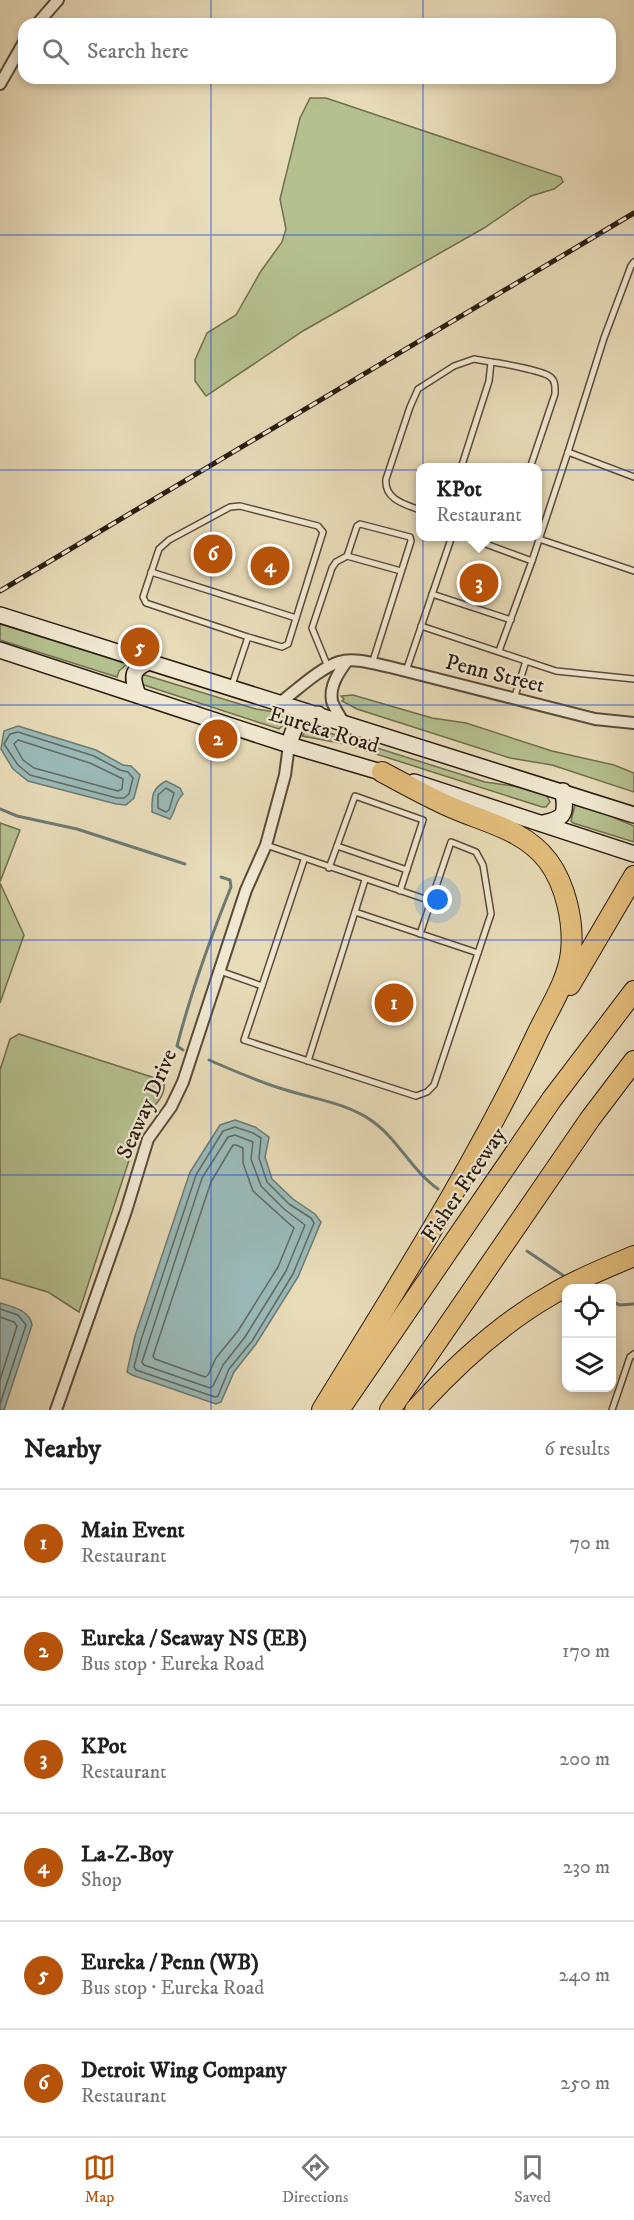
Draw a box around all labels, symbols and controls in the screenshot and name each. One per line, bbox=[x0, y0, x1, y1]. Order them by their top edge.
search box bbox=[18, 18, 616, 84]
icon: search bbox=[39, 35, 72, 68]
text: Search here bbox=[87, 38, 189, 65]
popup bbox=[416, 463, 542, 541]
text: KPot bbox=[436, 476, 482, 503]
text: Restaurant bbox=[436, 503, 522, 528]
pin: 6 bbox=[194, 532, 232, 576]
pin: 4 bbox=[250, 544, 290, 588]
pin: 3 bbox=[460, 560, 498, 606]
pin: 5 bbox=[120, 624, 160, 670]
street label: Penn Street bbox=[443, 649, 547, 699]
street label: Eureka Road bbox=[266, 700, 382, 760]
pin: 2 bbox=[198, 716, 238, 762]
your location bbox=[423, 885, 452, 914]
pin: 1 bbox=[374, 980, 414, 1026]
street label: Seaway Drive bbox=[111, 1045, 183, 1163]
street label: Fisher Freeway bbox=[416, 1122, 513, 1247]
map controls bbox=[562, 1284, 616, 1392]
button: locate bbox=[562, 1284, 616, 1338]
button: layers bbox=[562, 1338, 616, 1392]
text: Nearby bbox=[24, 1433, 101, 1466]
text: 6 results bbox=[544, 1437, 610, 1462]
text: Main Event bbox=[81, 1517, 185, 1544]
text: 1 bbox=[40, 1531, 47, 1556]
text: 70 m bbox=[569, 1531, 610, 1556]
text: Restaurant bbox=[81, 1544, 166, 1569]
text: Eureka / Seaway NS (EB) bbox=[81, 1625, 307, 1652]
text: 2 bbox=[39, 1639, 48, 1664]
text: 170 m bbox=[562, 1639, 610, 1664]
text: Bus stop · Eureka Road bbox=[81, 1652, 264, 1677]
text: KPot bbox=[81, 1733, 127, 1760]
text: 3 bbox=[40, 1747, 47, 1772]
text: 200 m bbox=[559, 1747, 610, 1772]
text: Restaurant bbox=[81, 1760, 166, 1785]
text: La-Z-Boy bbox=[81, 1841, 173, 1868]
text: 4 bbox=[38, 1855, 49, 1880]
text: 230 m bbox=[563, 1855, 610, 1880]
text: Shop bbox=[81, 1868, 122, 1893]
text: Eureka / Penn (WB) bbox=[81, 1949, 259, 1976]
text: 5 bbox=[39, 1963, 48, 1988]
text: 240 m bbox=[559, 1963, 610, 1988]
text: Bus stop · Eureka Road bbox=[81, 1976, 264, 2001]
text: Detroit Wing Company bbox=[81, 2057, 287, 2084]
text: 6 bbox=[38, 2071, 49, 2096]
text: 250 m bbox=[560, 2071, 610, 2096]
text: Restaurant bbox=[81, 2084, 166, 2109]
tab: Map bbox=[83, 2151, 116, 2207]
tab: Directions bbox=[282, 2151, 348, 2207]
tab: Saved bbox=[514, 2151, 551, 2207]

